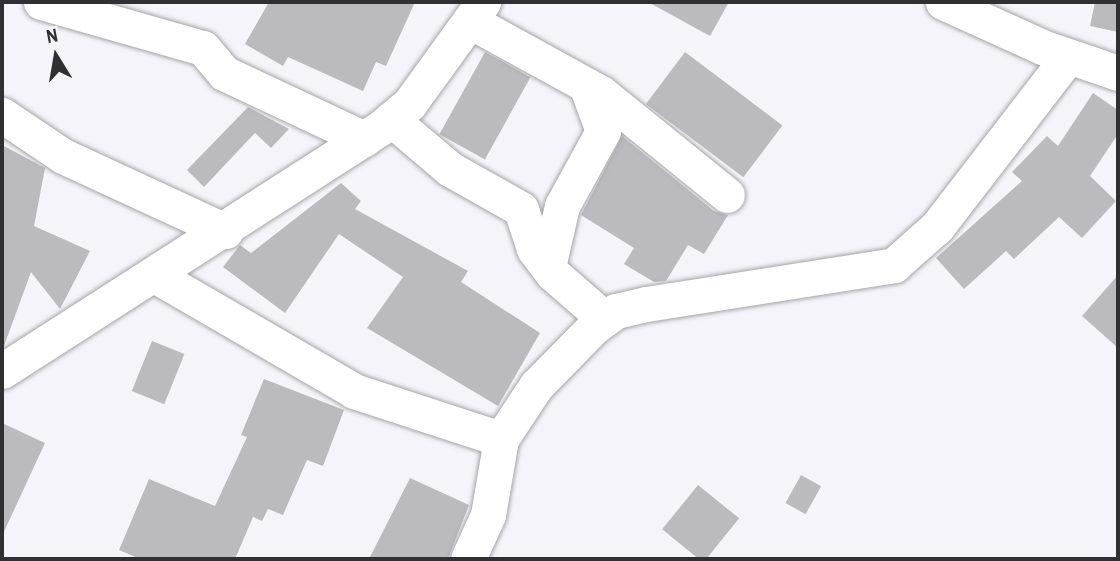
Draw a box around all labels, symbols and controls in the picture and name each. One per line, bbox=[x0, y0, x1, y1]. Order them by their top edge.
north arrow bbox=[21, 21, 91, 91]
text: N bbox=[44, 22, 60, 49]

